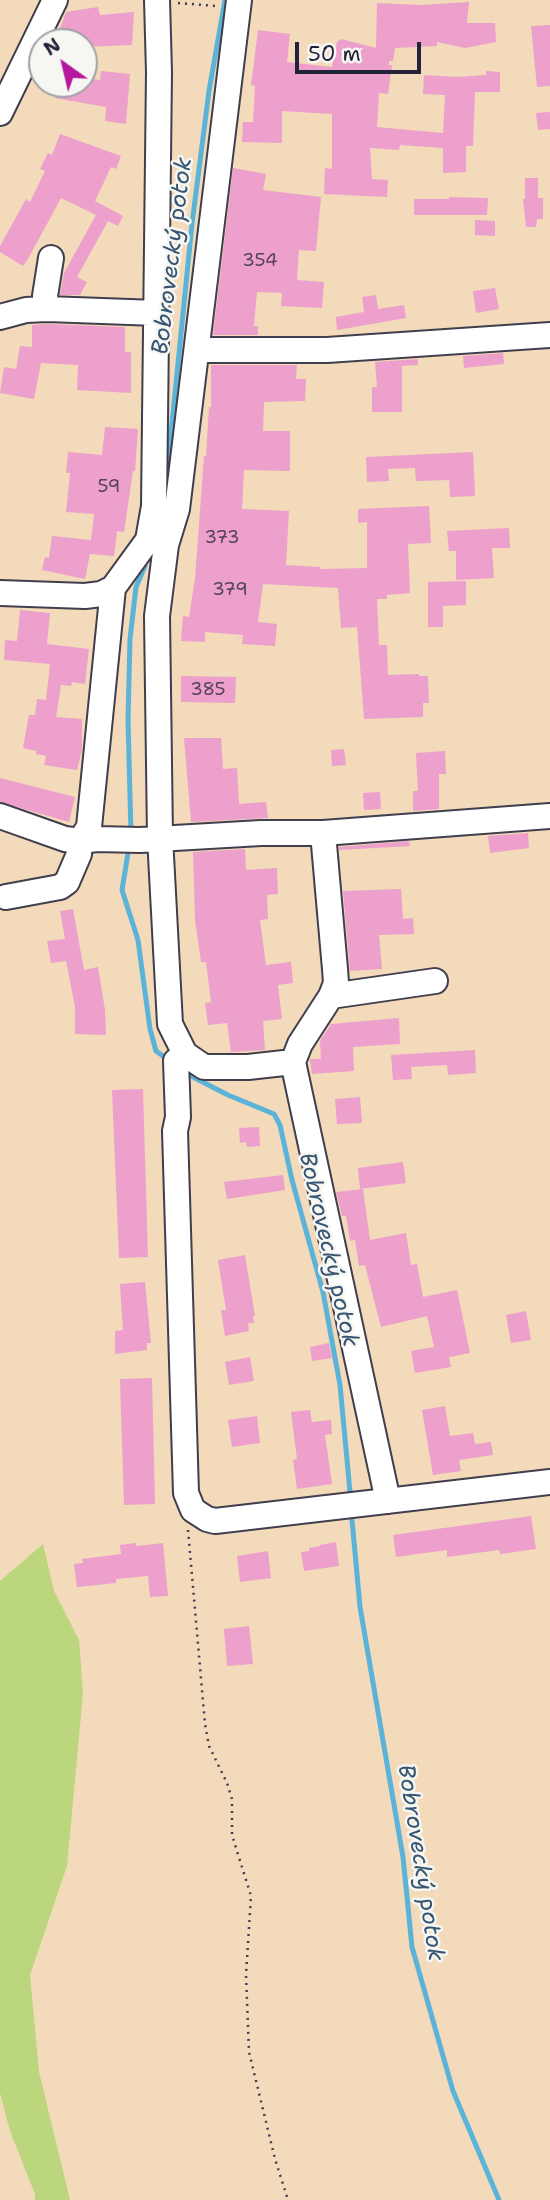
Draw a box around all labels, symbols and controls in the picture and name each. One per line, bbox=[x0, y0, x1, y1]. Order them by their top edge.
north arrow bbox=[28, 28, 98, 98]
scale bar bbox=[298, 28, 424, 72]
text: N bbox=[39, 32, 65, 61]
text: 50 m bbox=[308, 40, 361, 68]
water label: Bobrovecký potok bbox=[147, 156, 199, 356]
house number: 354 bbox=[242, 250, 278, 272]
house number: 59 bbox=[98, 476, 120, 498]
house number: 373 bbox=[205, 527, 239, 549]
house number: 379 bbox=[212, 579, 248, 601]
house number: 385 bbox=[190, 679, 226, 701]
water label: Bobrovecký potok bbox=[292, 1150, 364, 1350]
water label: Bobrovecký potok bbox=[391, 1763, 449, 1963]

